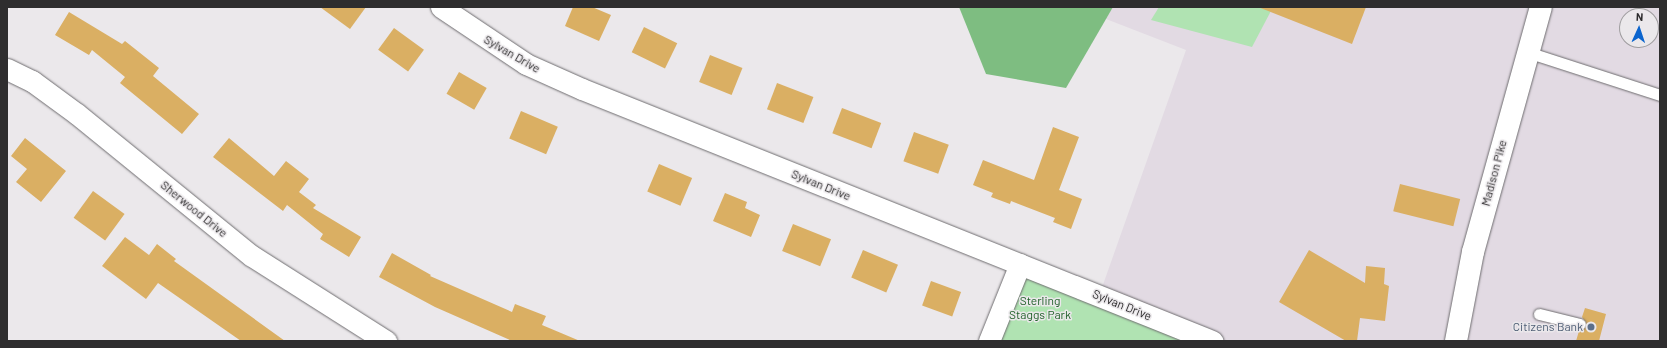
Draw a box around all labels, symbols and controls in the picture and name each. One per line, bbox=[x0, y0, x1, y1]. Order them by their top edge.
north arrow bbox=[1619, 8, 1659, 48]
text: N bbox=[1636, 10, 1644, 23]
street label: Sylvan Drive bbox=[481, 32, 543, 76]
street label: Madison Pike bbox=[1478, 138, 1510, 208]
street label: Sylvan Drive bbox=[789, 167, 853, 203]
street label: Sherwood Drive bbox=[158, 178, 230, 240]
street label: Sylvan Drive bbox=[1090, 287, 1154, 323]
park label: Sterling Staggs Park bbox=[1009, 294, 1071, 322]
place label: Citizens Bank bbox=[1513, 320, 1583, 334]
marker: Citizens Bank bbox=[1586, 322, 1596, 332]

